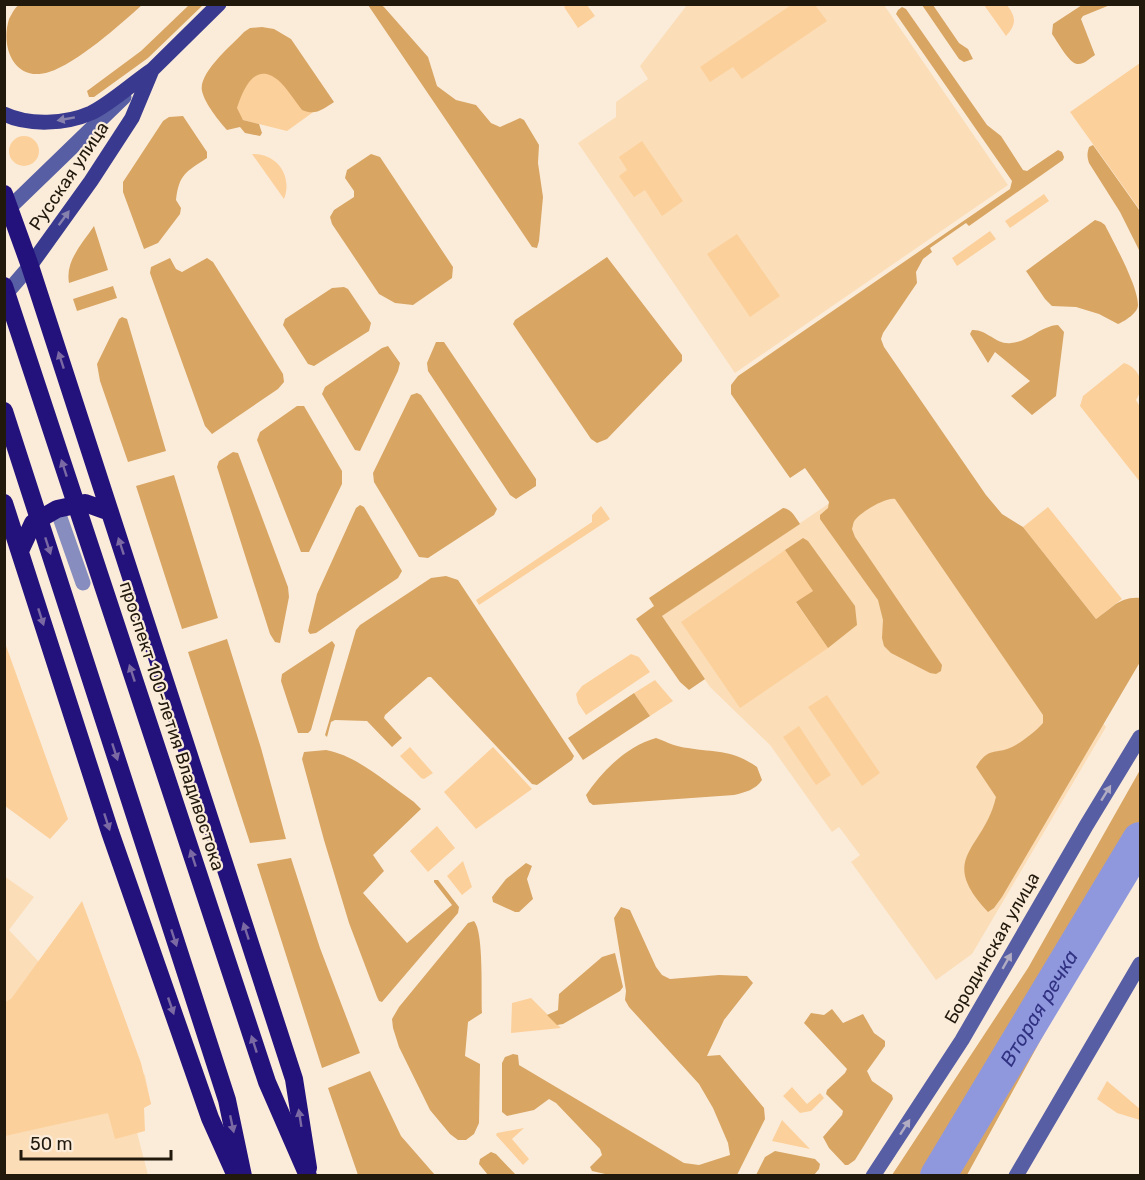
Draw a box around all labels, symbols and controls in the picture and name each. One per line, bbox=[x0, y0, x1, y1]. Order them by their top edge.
one-way arrow bbox=[56, 115, 75, 124]
street label: Русская улица bbox=[24, 117, 114, 235]
one-way arrow bbox=[58, 211, 70, 226]
one-way arrow bbox=[55, 351, 65, 369]
one-way arrow bbox=[59, 459, 69, 477]
one-way arrow bbox=[44, 537, 53, 555]
one-way arrow bbox=[116, 537, 125, 555]
street label: проспект 100-летия Владивостока bbox=[115, 578, 229, 874]
one-way arrow bbox=[37, 608, 46, 626]
one-way arrow bbox=[127, 664, 136, 682]
one-way arrow bbox=[110, 743, 120, 761]
one-way arrow bbox=[1101, 784, 1112, 801]
one-way arrow bbox=[103, 813, 112, 831]
one-way arrow bbox=[188, 849, 197, 867]
street label: Бородинская улица bbox=[940, 868, 1044, 1028]
one-way arrow bbox=[241, 922, 251, 940]
one-way arrow bbox=[170, 929, 180, 947]
water label: Вторая речка bbox=[995, 945, 1083, 1070]
one-way arrow bbox=[1002, 953, 1013, 969]
one-way arrow bbox=[166, 997, 176, 1015]
one-way arrow bbox=[249, 1035, 258, 1053]
one-way arrow bbox=[296, 1108, 305, 1127]
one-way arrow bbox=[228, 1114, 237, 1133]
one-way arrow bbox=[899, 1119, 911, 1135]
scale bar bbox=[21, 1123, 171, 1161]
text: 50 m bbox=[30, 1133, 73, 1155]

